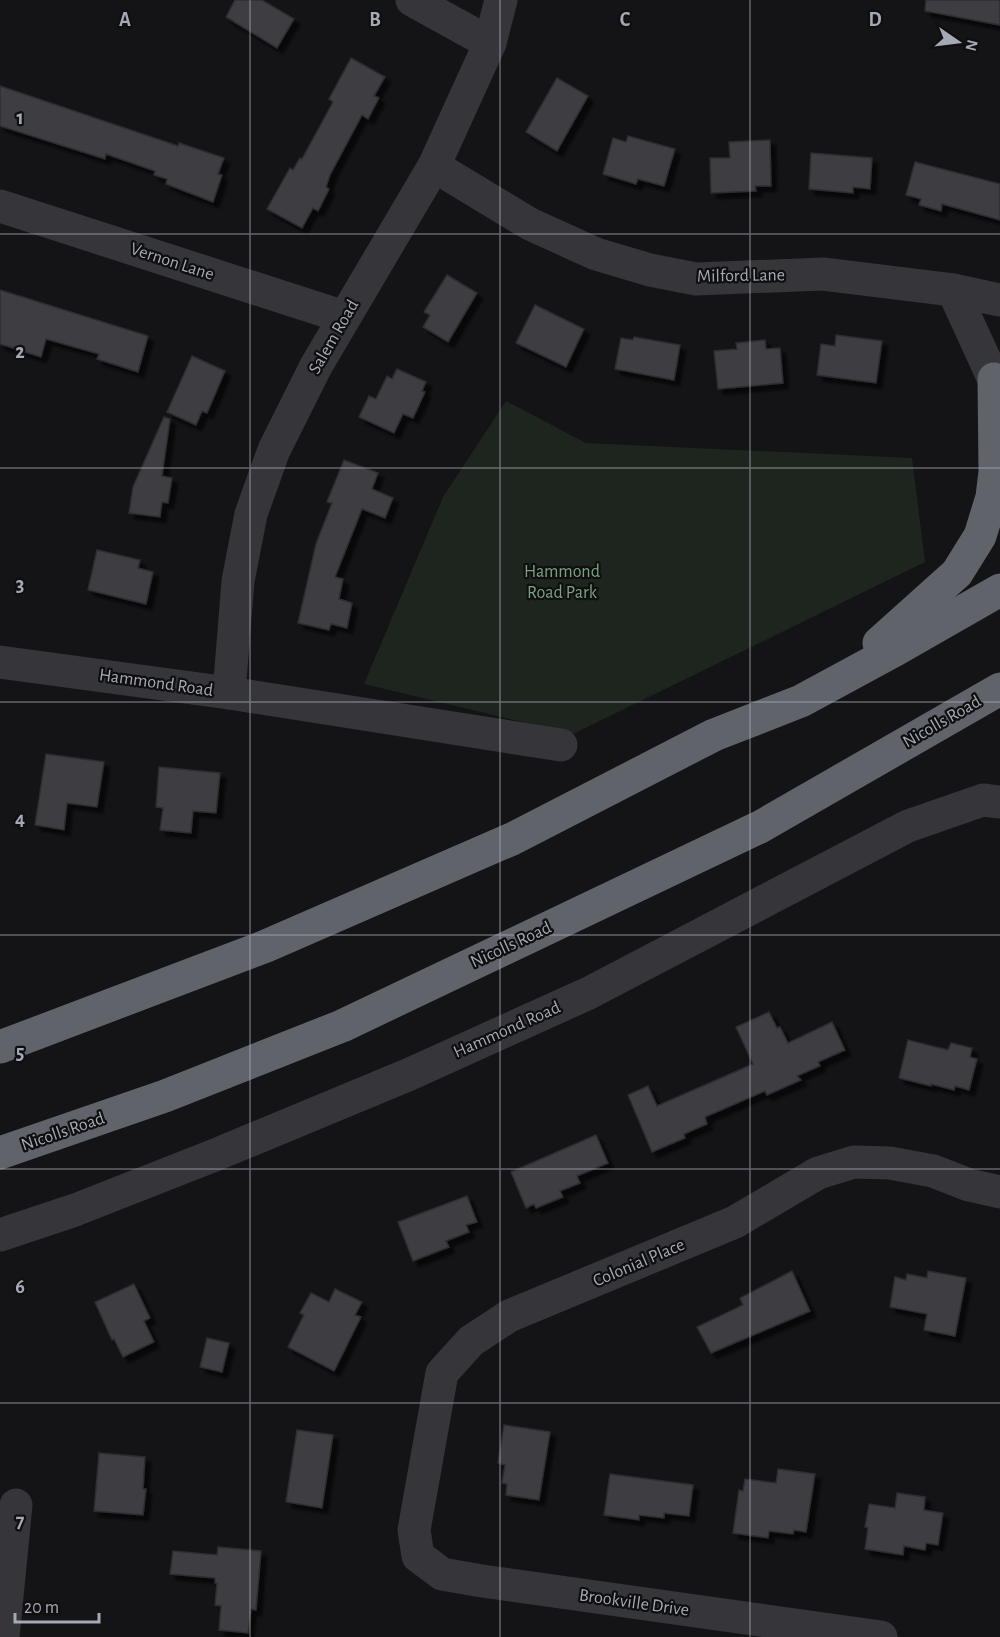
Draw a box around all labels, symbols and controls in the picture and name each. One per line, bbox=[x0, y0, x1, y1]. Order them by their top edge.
text: A bbox=[119, 10, 131, 30]
text: B bbox=[369, 10, 381, 30]
text: C bbox=[620, 10, 631, 30]
text: D bbox=[868, 10, 882, 30]
north arrow bbox=[928, 12, 988, 72]
text: N bbox=[962, 38, 981, 53]
text: 1 bbox=[16, 108, 24, 128]
street label: Vernon Lane bbox=[128, 240, 216, 284]
street label: Milford Lane bbox=[697, 266, 785, 286]
street label: Salem Road bbox=[306, 297, 362, 377]
text: 2 bbox=[15, 342, 25, 362]
park label: Hammond Road Park bbox=[524, 563, 600, 602]
text: 3 bbox=[16, 575, 24, 595]
street label: Hammond Road bbox=[98, 666, 214, 700]
street label: Nicolls Road bbox=[900, 693, 984, 751]
text: 4 bbox=[15, 809, 25, 829]
street label: Nicolls Road bbox=[468, 919, 554, 971]
street label: Hammond Road bbox=[451, 998, 563, 1062]
text: 5 bbox=[16, 1043, 24, 1063]
street label: Nicolls Road bbox=[19, 1109, 107, 1155]
street label: Colonial Place bbox=[591, 1236, 687, 1290]
text: 6 bbox=[15, 1277, 25, 1297]
text: 7 bbox=[16, 1511, 25, 1531]
scale bar bbox=[15, 1586, 99, 1624]
street label: Brookville Drive bbox=[578, 1586, 690, 1620]
text: 20 m bbox=[24, 1599, 59, 1617]

